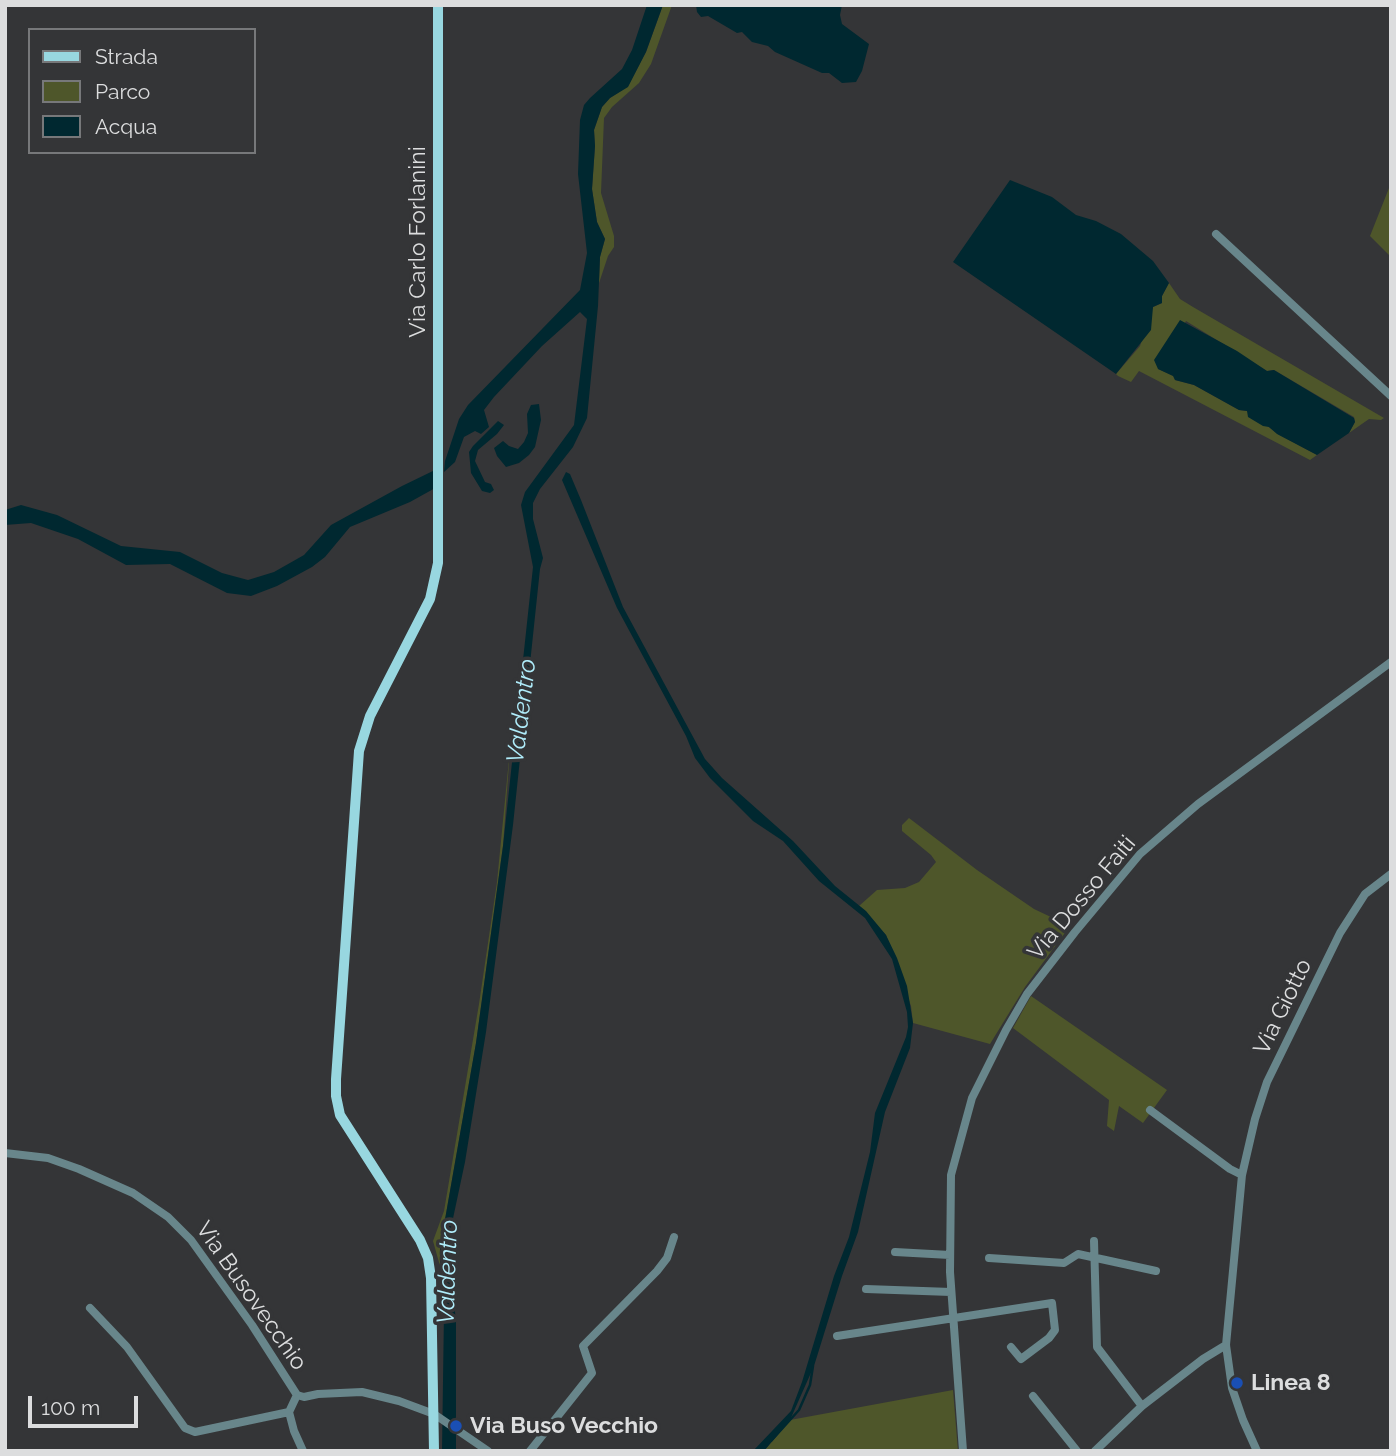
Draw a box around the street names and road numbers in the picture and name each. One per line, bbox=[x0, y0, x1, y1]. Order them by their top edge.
street label: Via Carlo Forlanini bbox=[404, 146, 432, 338]
street label: Via Dosso Faiti bbox=[1022, 830, 1142, 966]
street label: Via Giotto bbox=[1248, 955, 1318, 1059]
street label: Via Busovecchio bbox=[190, 1216, 312, 1376]

